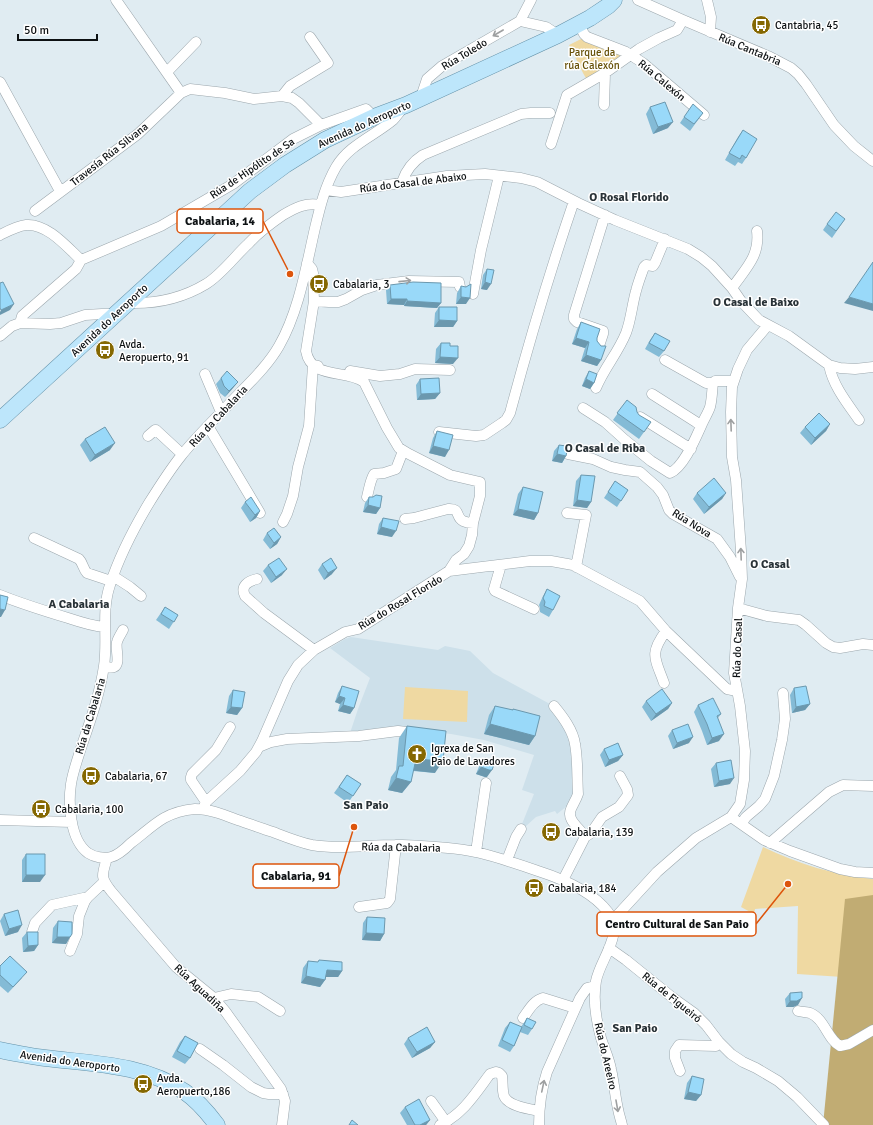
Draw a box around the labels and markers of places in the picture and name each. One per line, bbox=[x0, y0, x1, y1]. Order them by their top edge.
bus stop icon: Cantabria, 45 bbox=[750, 14, 772, 36]
place label: Cantabria, 45 bbox=[775, 19, 838, 32]
callout: Cabalaria, 14 bbox=[177, 209, 263, 233]
bus stop icon: Cabalaria, 3 bbox=[308, 273, 330, 295]
place label: Cabalaria, 3 bbox=[333, 278, 390, 291]
place label: Avda. Aeropuerto, 91 bbox=[119, 338, 189, 364]
bus stop icon: Avda. Aeropuerto, 91 bbox=[94, 339, 116, 361]
place label: Igrexa de San Paio de Lavadores bbox=[431, 742, 515, 768]
church icon: Igrexa de San Paio de Lavadores bbox=[406, 743, 428, 765]
bus stop icon: Cabalaria, 67 bbox=[80, 765, 102, 787]
place label: Cabalaria, 67 bbox=[105, 770, 167, 783]
bus stop icon: Cabalaria, 100 bbox=[30, 798, 52, 820]
place label: Cabalaria, 100 bbox=[55, 803, 123, 816]
bus stop icon: Cabalaria, 139 bbox=[540, 821, 562, 843]
place label: Cabalaria, 139 bbox=[565, 826, 633, 839]
callout: Cabalaria, 91 bbox=[253, 864, 339, 888]
bus stop icon: Cabalaria, 184 bbox=[523, 877, 545, 899]
place label: Cabalaria, 184 bbox=[548, 882, 616, 895]
callout: Centro Cultural de San Paio bbox=[597, 912, 756, 936]
place label: Avda. Aeropuerto,186 bbox=[157, 1072, 231, 1098]
bus stop icon: Avda. Aeropuerto,186 bbox=[132, 1073, 154, 1095]

